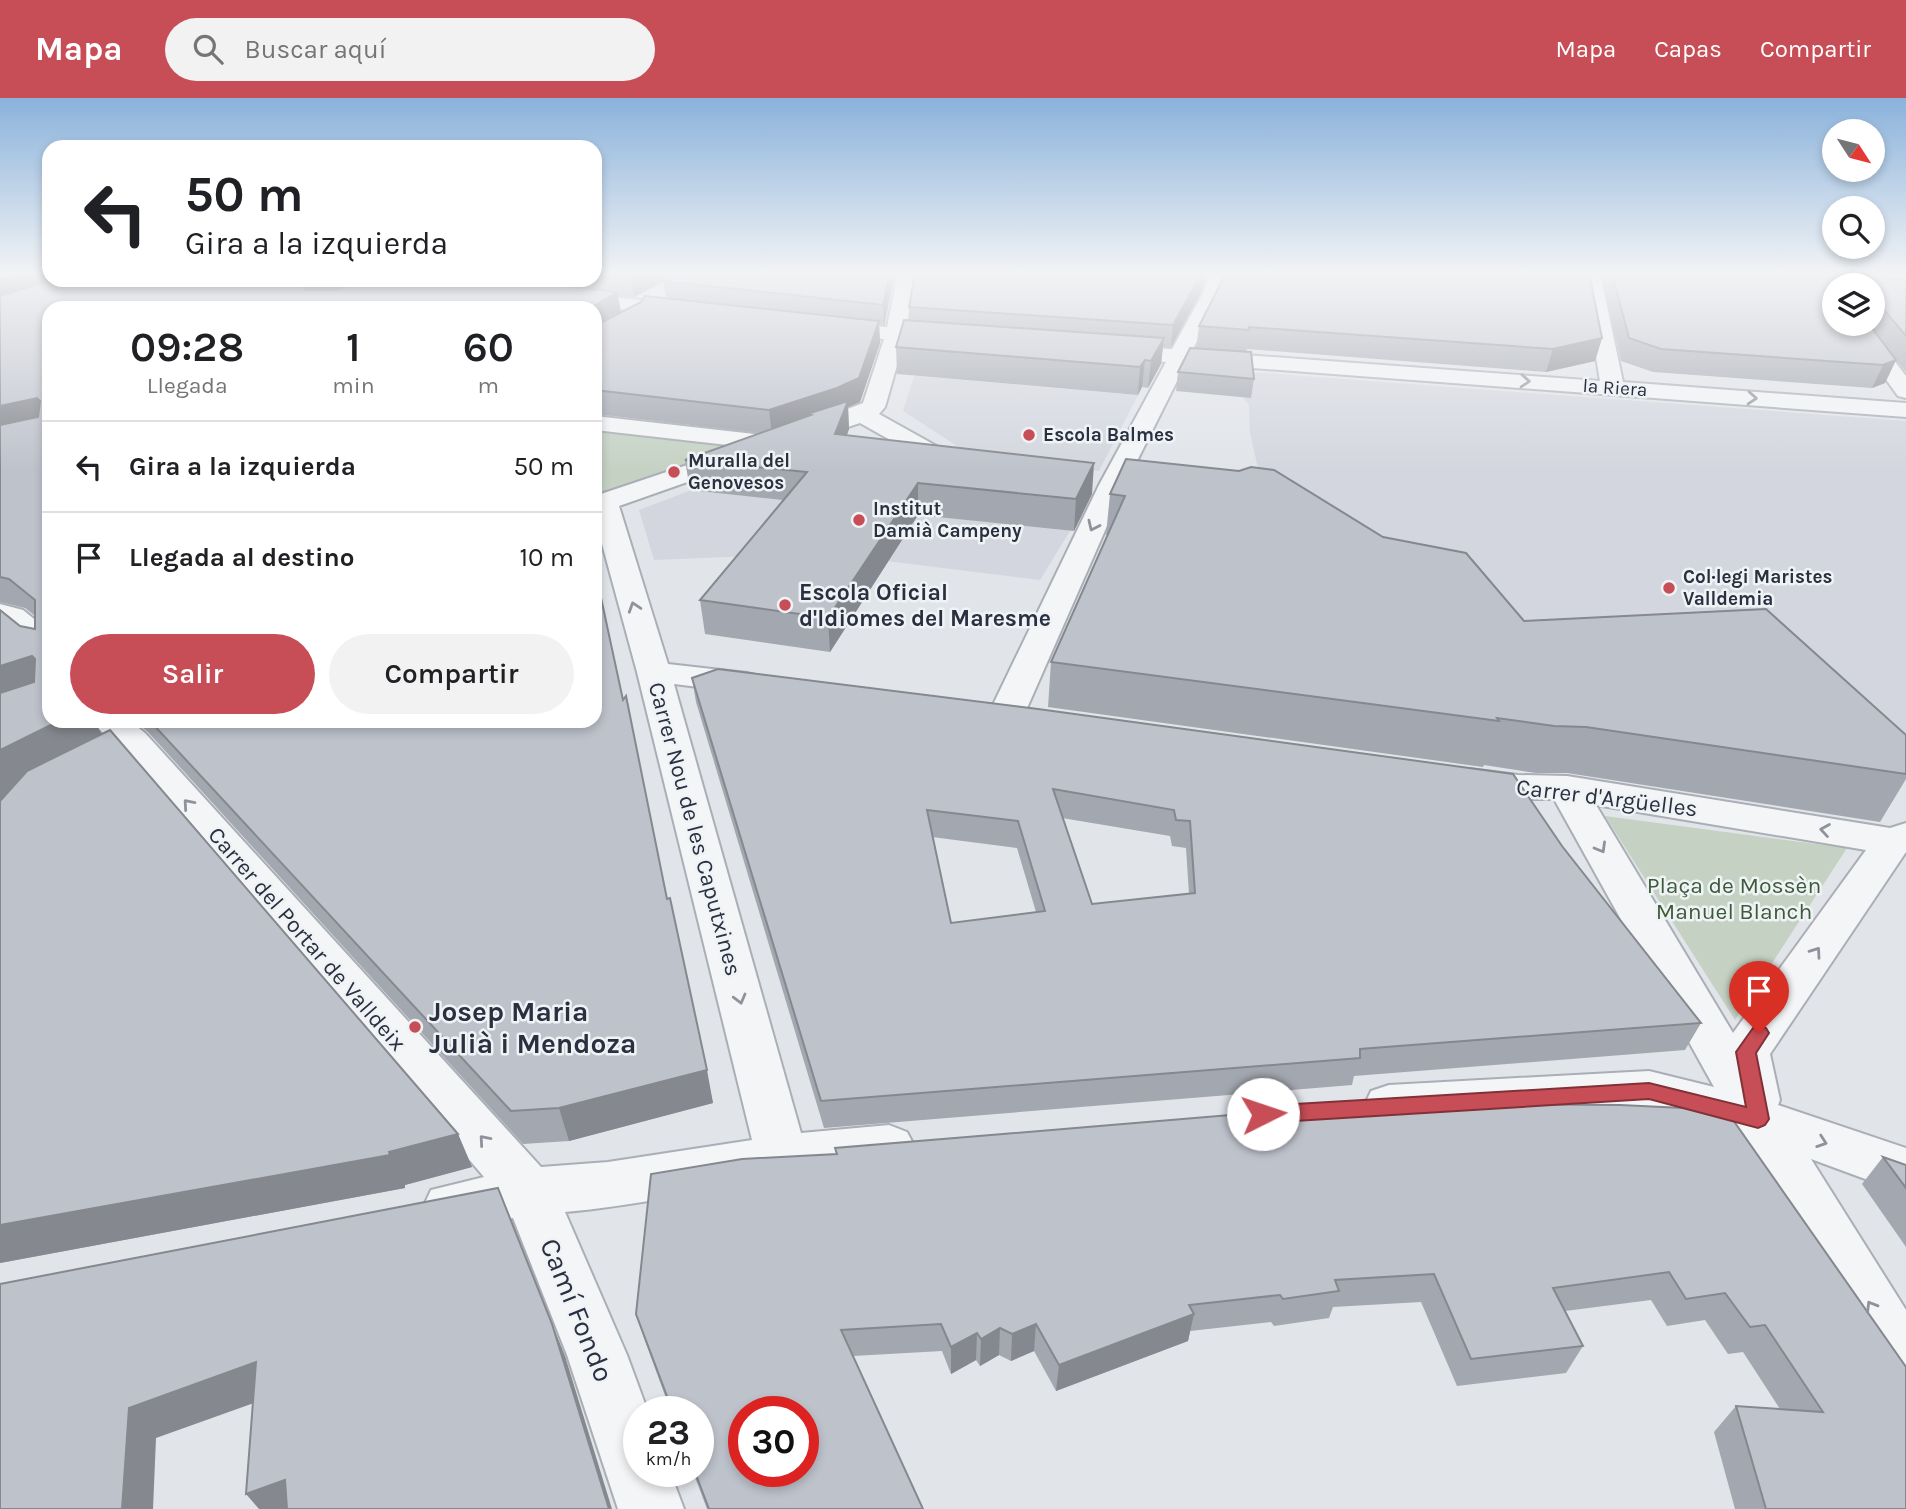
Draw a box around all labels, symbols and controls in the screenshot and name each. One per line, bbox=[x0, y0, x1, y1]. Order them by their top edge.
search box bbox=[165, 18, 655, 81]
text: Mapa bbox=[35, 30, 123, 68]
icon: search bbox=[189, 30, 227, 68]
text: Buscar aquí bbox=[245, 34, 386, 65]
text: Mapa bbox=[1555, 35, 1616, 63]
text: Capas bbox=[1654, 35, 1722, 63]
text: Compartir bbox=[1760, 35, 1871, 63]
north arrow bbox=[1822, 119, 1885, 182]
map controls bbox=[1822, 119, 1885, 336]
text: 50 m bbox=[185, 166, 303, 223]
icon: left bbox=[70, 168, 161, 259]
button: search bbox=[1822, 196, 1885, 259]
text: Gira a la izquierda bbox=[185, 225, 448, 262]
button: layers bbox=[1822, 273, 1885, 336]
text: 09:28 bbox=[130, 322, 244, 372]
text: 1 bbox=[346, 322, 361, 372]
text: 60 bbox=[463, 322, 514, 372]
text: Llegada bbox=[147, 372, 228, 399]
text: min bbox=[332, 372, 375, 399]
text: m bbox=[478, 372, 499, 399]
one-way arrow bbox=[1520, 373, 1531, 388]
street label: la Riera bbox=[1582, 375, 1648, 401]
one-way arrow bbox=[1747, 390, 1758, 405]
place label: Escola Balmes bbox=[1043, 424, 1174, 446]
marker: Escola Balmes bbox=[1021, 427, 1037, 443]
icon: left bbox=[70, 448, 108, 486]
place label: Muralla del Genovesos bbox=[688, 450, 790, 494]
text: Gira a la izquierda bbox=[129, 451, 356, 482]
text: 50 m bbox=[513, 451, 574, 482]
marker: Muralla del Genovesos bbox=[666, 464, 682, 480]
place label: Institut Damià Campeny bbox=[873, 498, 1022, 542]
marker: Institut Damià Campeny bbox=[851, 512, 867, 528]
one-way arrow bbox=[1087, 519, 1101, 531]
icon: arrive bbox=[70, 539, 108, 577]
text: Llegada al destino bbox=[129, 542, 355, 573]
text: 10 m bbox=[519, 542, 574, 573]
place label: Col·legi Maristes Valldemia bbox=[1683, 566, 1833, 610]
place label: Escola Oficial d'Idiomes del Maresme bbox=[799, 579, 1051, 632]
marker: Col·legi Maristes Valldemia bbox=[1661, 580, 1677, 596]
marker: Escola Oficial d'Idiomes del Maresme bbox=[777, 597, 793, 613]
one-way arrow bbox=[627, 601, 642, 613]
button: Salir bbox=[70, 634, 315, 714]
button: Compartir bbox=[329, 634, 574, 714]
street label: Carrer Nou de les Caputxines bbox=[643, 679, 747, 979]
street label: Carrer d'Argüelles bbox=[1515, 773, 1699, 823]
one-way arrow bbox=[184, 799, 196, 812]
street label: Carrer del Portar de Valldeix bbox=[202, 822, 412, 1057]
one-way arrow bbox=[1819, 823, 1831, 838]
one-way arrow bbox=[1593, 840, 1606, 853]
park label: Plaça de Mossèn Manuel Blanch bbox=[1647, 872, 1821, 925]
one-way arrow bbox=[1808, 947, 1820, 960]
pin bbox=[1729, 961, 1789, 1033]
icon: arrive bbox=[1740, 972, 1778, 1010]
one-way arrow bbox=[732, 993, 746, 1005]
place label: Josep Maria Julià i Mendoza bbox=[429, 995, 636, 1060]
marker: Josep Maria Julià i Mendoza bbox=[407, 1019, 423, 1035]
position arrow bbox=[1226, 1077, 1300, 1151]
one-way arrow bbox=[1816, 1134, 1828, 1148]
one-way arrow bbox=[480, 1135, 492, 1148]
street label: Camí Fondo bbox=[533, 1233, 621, 1387]
one-way arrow bbox=[1866, 1301, 1879, 1314]
speed limit sign: 30 bbox=[728, 1396, 819, 1487]
text: 23 bbox=[647, 1412, 690, 1453]
text: km/h bbox=[646, 1448, 691, 1470]

